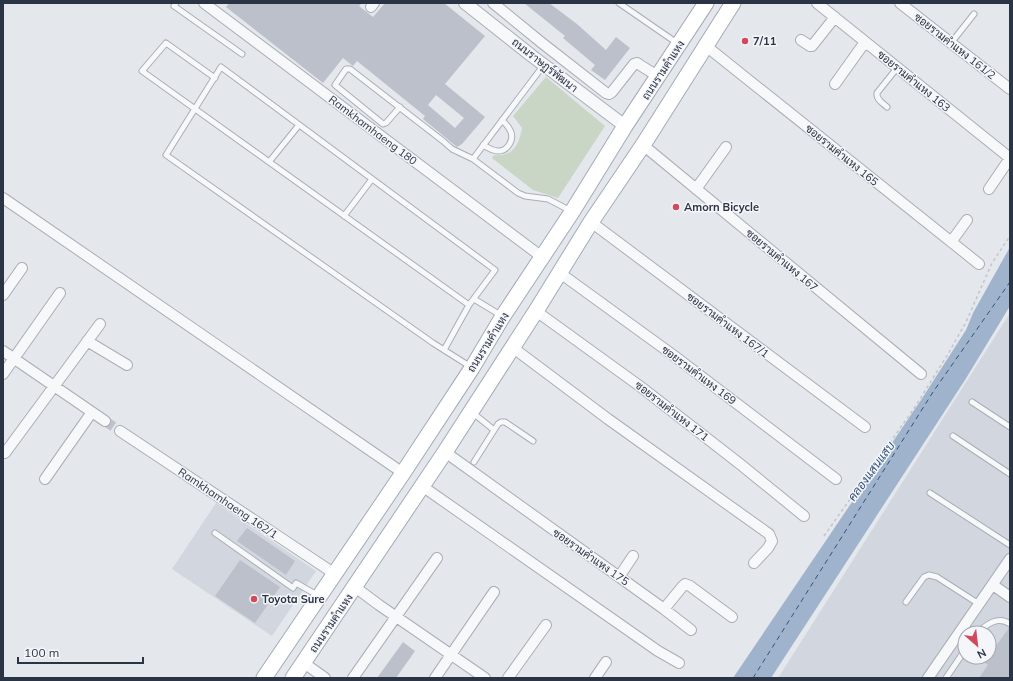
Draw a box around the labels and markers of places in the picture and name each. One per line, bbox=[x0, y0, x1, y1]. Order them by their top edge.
place label: 7/11 bbox=[753, 34, 777, 48]
marker: 7/11 bbox=[740, 36, 750, 46]
place label: Amorn Bicycle bbox=[684, 200, 759, 214]
marker: Amorn Bicycle bbox=[671, 202, 681, 212]
place label: Toyota Sure bbox=[262, 592, 325, 606]
marker: Toyota Sure bbox=[249, 594, 259, 604]

